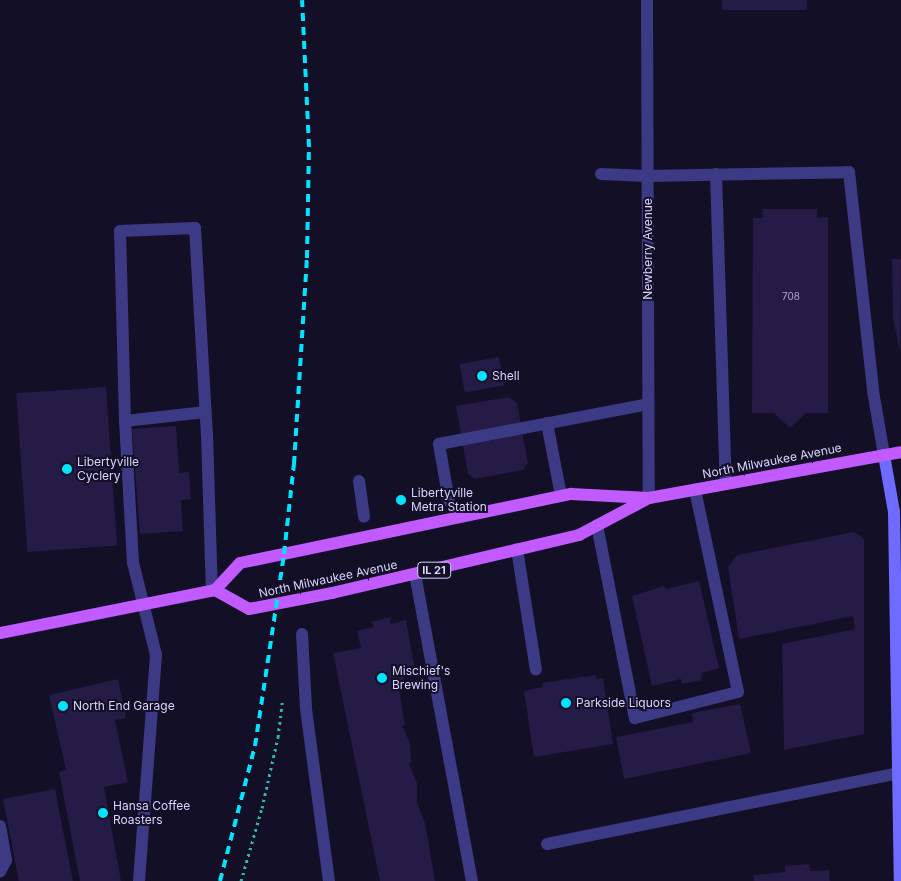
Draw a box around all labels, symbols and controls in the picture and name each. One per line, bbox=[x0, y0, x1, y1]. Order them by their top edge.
street label: Newberry Avenue bbox=[641, 198, 655, 300]
house number: 708 bbox=[782, 291, 800, 303]
place label: Shell bbox=[492, 369, 520, 383]
marker: Shell bbox=[476, 370, 488, 382]
street label: North Milwaukee Avenue bbox=[701, 440, 843, 482]
place label: Libertyville Cyclery bbox=[77, 455, 139, 483]
marker: Libertyville Cyclery bbox=[61, 463, 73, 475]
place label: Libertyville Metra Station bbox=[411, 486, 487, 514]
marker: Libertyville Metra Station bbox=[395, 494, 407, 506]
street label: North Milwaukee Avenue bbox=[257, 557, 399, 601]
road number: IL 21 bbox=[416, 562, 452, 578]
place label: Mischief's Brewing bbox=[392, 664, 450, 692]
marker: Mischief's Brewing bbox=[376, 672, 388, 684]
place label: Parkside Liquors bbox=[576, 696, 671, 710]
marker: Parkside Liquors bbox=[560, 697, 572, 709]
place label: North End Garage bbox=[73, 699, 175, 713]
marker: North End Garage bbox=[57, 700, 69, 712]
place label: Hansa Coffee Roasters bbox=[113, 799, 190, 827]
marker: Hansa Coffee Roasters bbox=[97, 807, 109, 819]

